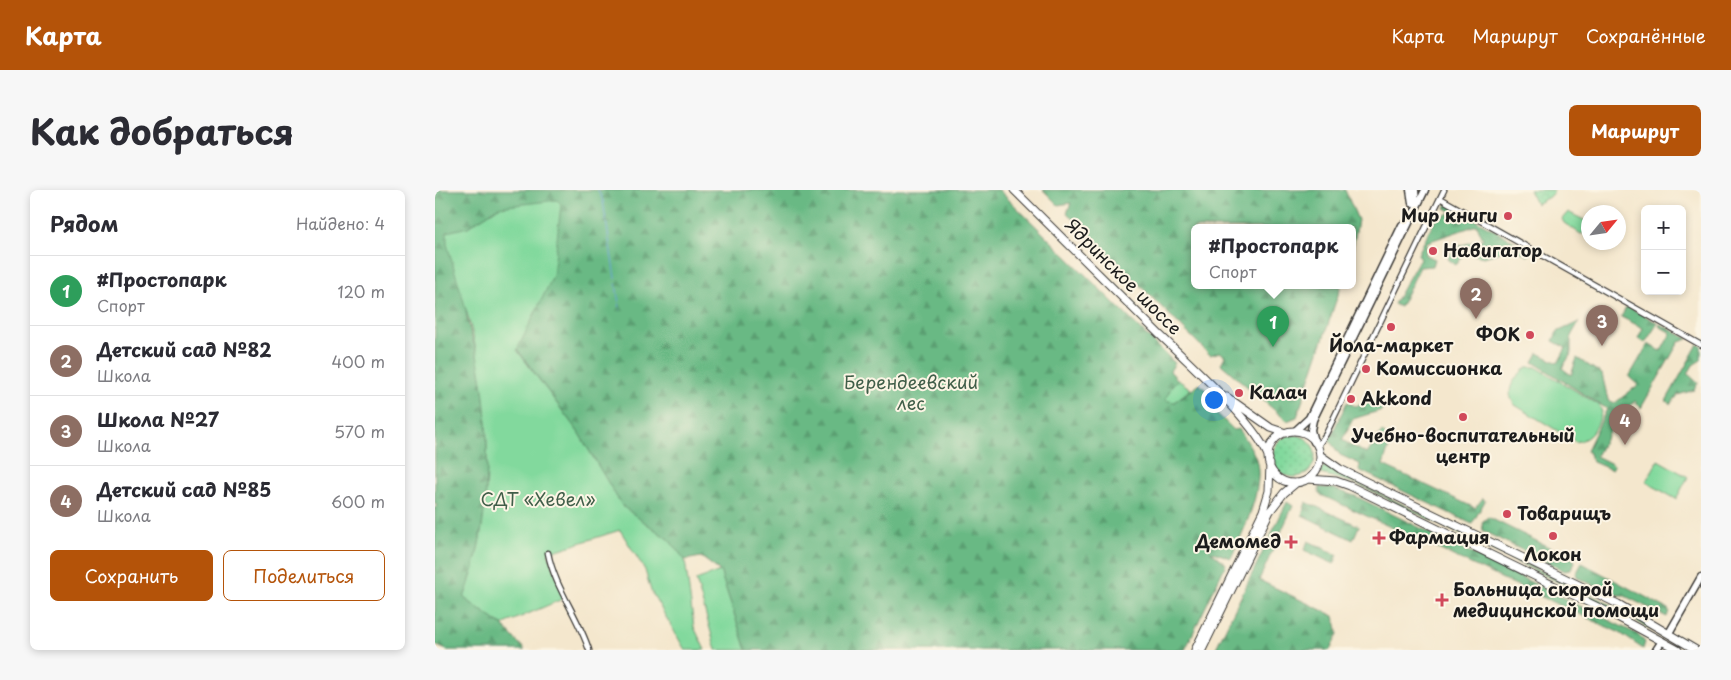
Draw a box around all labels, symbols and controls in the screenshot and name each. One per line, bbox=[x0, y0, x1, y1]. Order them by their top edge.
text: Карта bbox=[25, 17, 102, 53]
text: Карта bbox=[1392, 22, 1444, 49]
text: Маршрут bbox=[1472, 22, 1558, 49]
text: Сохранённые bbox=[1586, 22, 1706, 49]
text: Как добраться bbox=[30, 104, 294, 157]
button: Маршрут bbox=[1569, 105, 1701, 156]
place label: Мир книги bbox=[1401, 201, 1498, 228]
north arrow bbox=[1581, 205, 1626, 250]
map controls bbox=[1641, 205, 1686, 295]
button: + bbox=[1641, 205, 1686, 250]
text: Рядом bbox=[50, 207, 118, 239]
marker: Мир книги bbox=[1502, 210, 1514, 222]
text: Найдено: 4 bbox=[296, 211, 385, 235]
street label: Ядринское шоссе bbox=[1060, 211, 1189, 340]
popup bbox=[1191, 224, 1356, 289]
text: #Простопарк bbox=[1209, 231, 1338, 259]
place label: Навигатор bbox=[1443, 236, 1542, 263]
marker: Навигатор bbox=[1427, 245, 1439, 257]
button: − bbox=[1641, 250, 1686, 295]
text: Спорт bbox=[1209, 259, 1256, 283]
text: #Простопарк bbox=[97, 265, 227, 293]
pin: 2 bbox=[1460, 278, 1492, 319]
text: 1 bbox=[62, 279, 70, 303]
text: 120 m bbox=[338, 279, 385, 303]
text: Спорт bbox=[97, 293, 145, 317]
pin: 3 bbox=[1586, 305, 1618, 346]
pin: 1 bbox=[1257, 306, 1289, 347]
place label: ФОК bbox=[1476, 320, 1520, 347]
marker: Йола-маркет bbox=[1385, 321, 1397, 333]
marker: ФОК bbox=[1524, 329, 1536, 341]
place label: Йола-маркет bbox=[1329, 331, 1454, 358]
text: Детский сад №82 bbox=[97, 335, 271, 363]
text: 2 bbox=[60, 349, 72, 373]
text: 400 m bbox=[332, 349, 385, 373]
place label: Комиссионка bbox=[1376, 354, 1502, 381]
text: Школа bbox=[97, 363, 151, 387]
marker: Комиссионка bbox=[1360, 363, 1372, 375]
park label: Берендеевский лес bbox=[844, 368, 978, 416]
place label: Калач bbox=[1249, 378, 1307, 405]
place label: Akkond bbox=[1361, 384, 1432, 411]
your location bbox=[1201, 387, 1227, 413]
marker: Калач bbox=[1233, 387, 1245, 399]
marker: Akkond bbox=[1345, 393, 1357, 405]
pin: 4 bbox=[1609, 404, 1641, 445]
text: Школа №27 bbox=[97, 405, 219, 433]
marker: Учебно-воспитательный центр bbox=[1457, 411, 1469, 423]
text: 3 bbox=[61, 419, 71, 443]
text: 570 m bbox=[334, 419, 385, 443]
place label: Учебно-воспитательный центр bbox=[1351, 421, 1575, 469]
text: Школа bbox=[97, 433, 151, 457]
text: Детский сад №85 bbox=[97, 475, 271, 503]
park label: СДТ «Хевел» bbox=[481, 485, 595, 512]
text: 4 bbox=[61, 489, 71, 513]
text: 600 m bbox=[331, 489, 385, 513]
place label: Товарищъ bbox=[1517, 499, 1611, 526]
text: Школа bbox=[97, 503, 151, 527]
marker: Товарищъ bbox=[1501, 508, 1513, 520]
place label: Фармация bbox=[1389, 523, 1489, 550]
place label: Демомед bbox=[1194, 527, 1281, 554]
marker: Локон bbox=[1547, 530, 1559, 542]
marker: Фармация bbox=[1373, 532, 1385, 544]
marker: Демомед bbox=[1285, 536, 1297, 548]
place label: Локон bbox=[1524, 540, 1582, 567]
button: Сохранить bbox=[50, 550, 213, 601]
button: Поделиться bbox=[223, 550, 385, 601]
place label: Больница скорой медицинской помощи bbox=[1453, 575, 1659, 623]
marker: Больница скорой медицинской помощи bbox=[1435, 593, 1449, 607]

